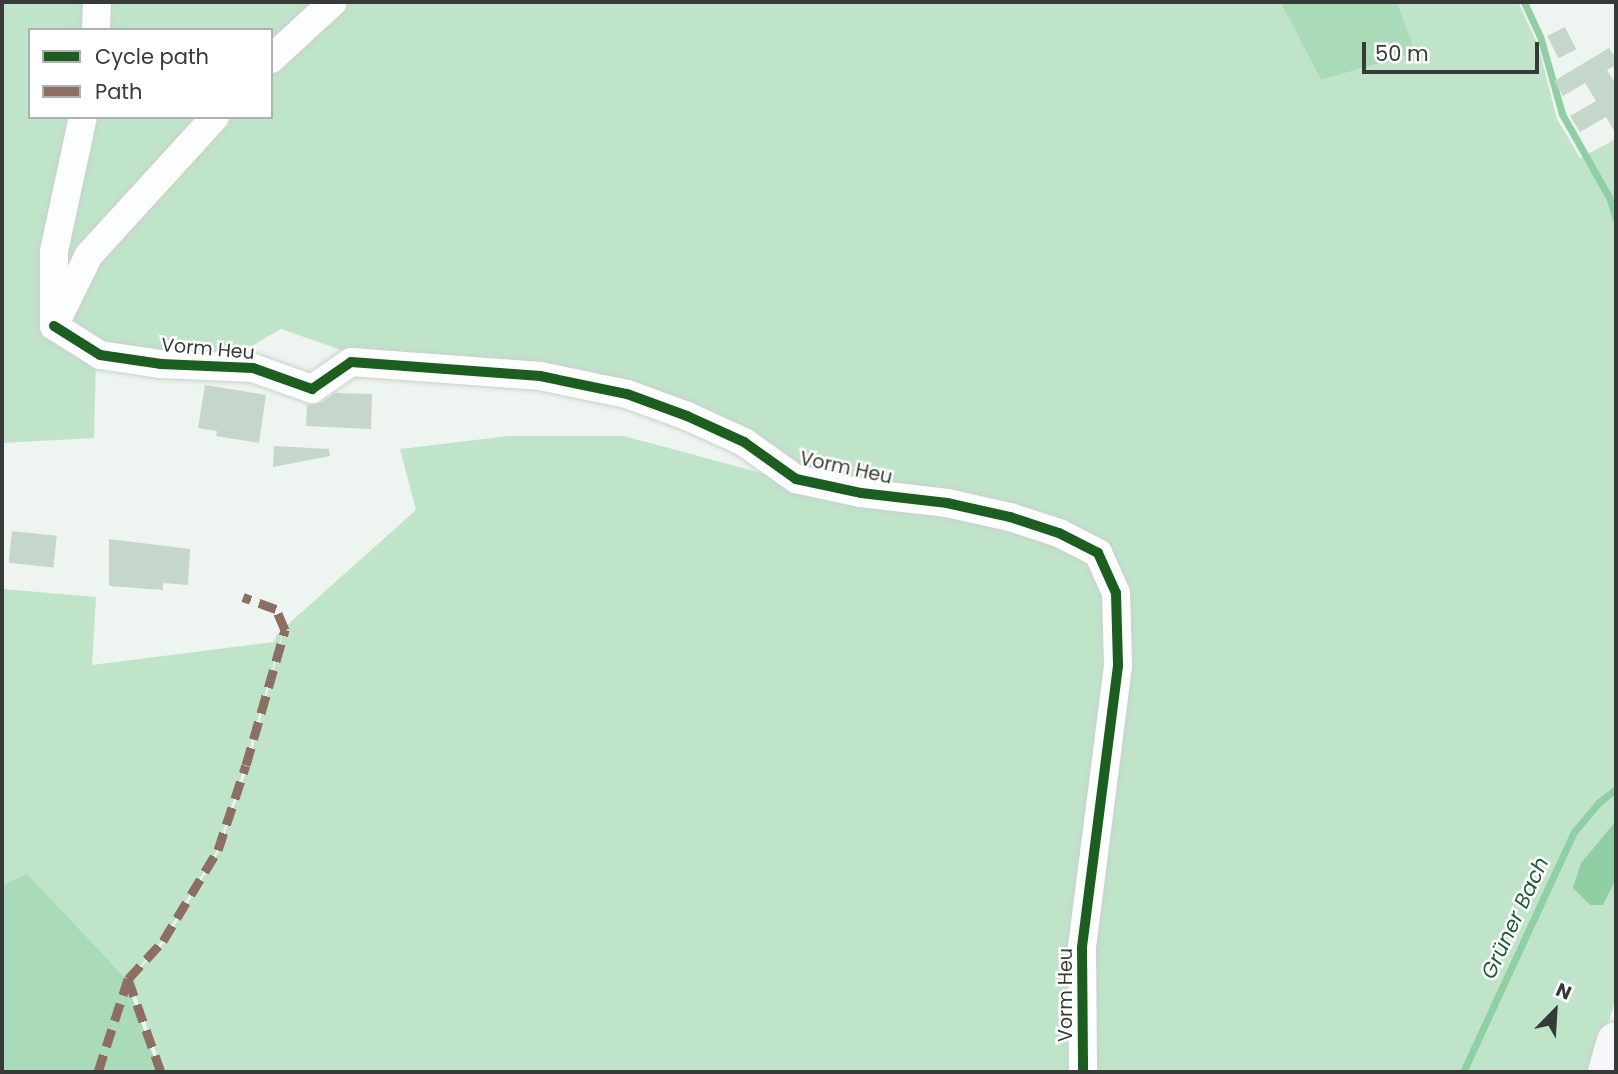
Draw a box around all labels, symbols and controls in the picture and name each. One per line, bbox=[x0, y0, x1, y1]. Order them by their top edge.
legend bbox=[28, 28, 273, 119]
scale bar bbox=[1366, 28, 1543, 72]
text: 50 m bbox=[1375, 39, 1429, 68]
text: Cycle path bbox=[95, 42, 209, 71]
text: Path bbox=[95, 77, 142, 106]
street label: Vorm Heu bbox=[160, 334, 256, 364]
street label: Vorm Heu bbox=[798, 447, 894, 489]
water label: Grüner Bach bbox=[1476, 853, 1554, 983]
street label: Vorm Heu bbox=[1055, 948, 1077, 1042]
north arrow bbox=[1520, 976, 1590, 1046]
text: N bbox=[1552, 976, 1576, 1007]

